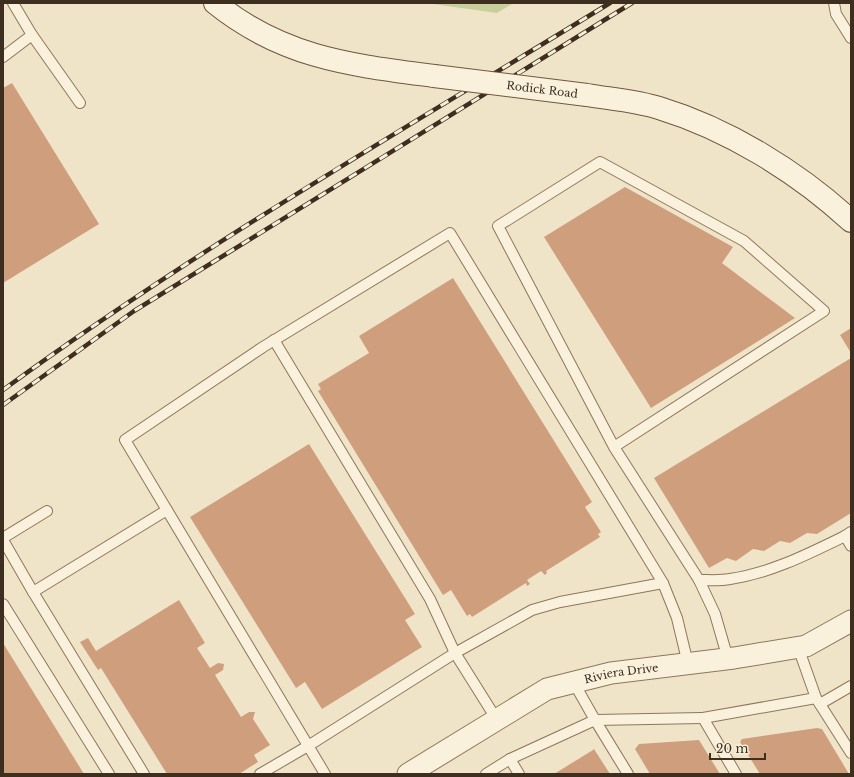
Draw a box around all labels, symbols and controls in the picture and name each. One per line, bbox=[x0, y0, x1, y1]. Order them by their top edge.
street label: Rodick Road bbox=[506, 78, 579, 101]
street label: Riviera Drive bbox=[583, 660, 659, 686]
scale bar bbox=[710, 735, 765, 761]
text: 20 m bbox=[716, 741, 748, 756]

